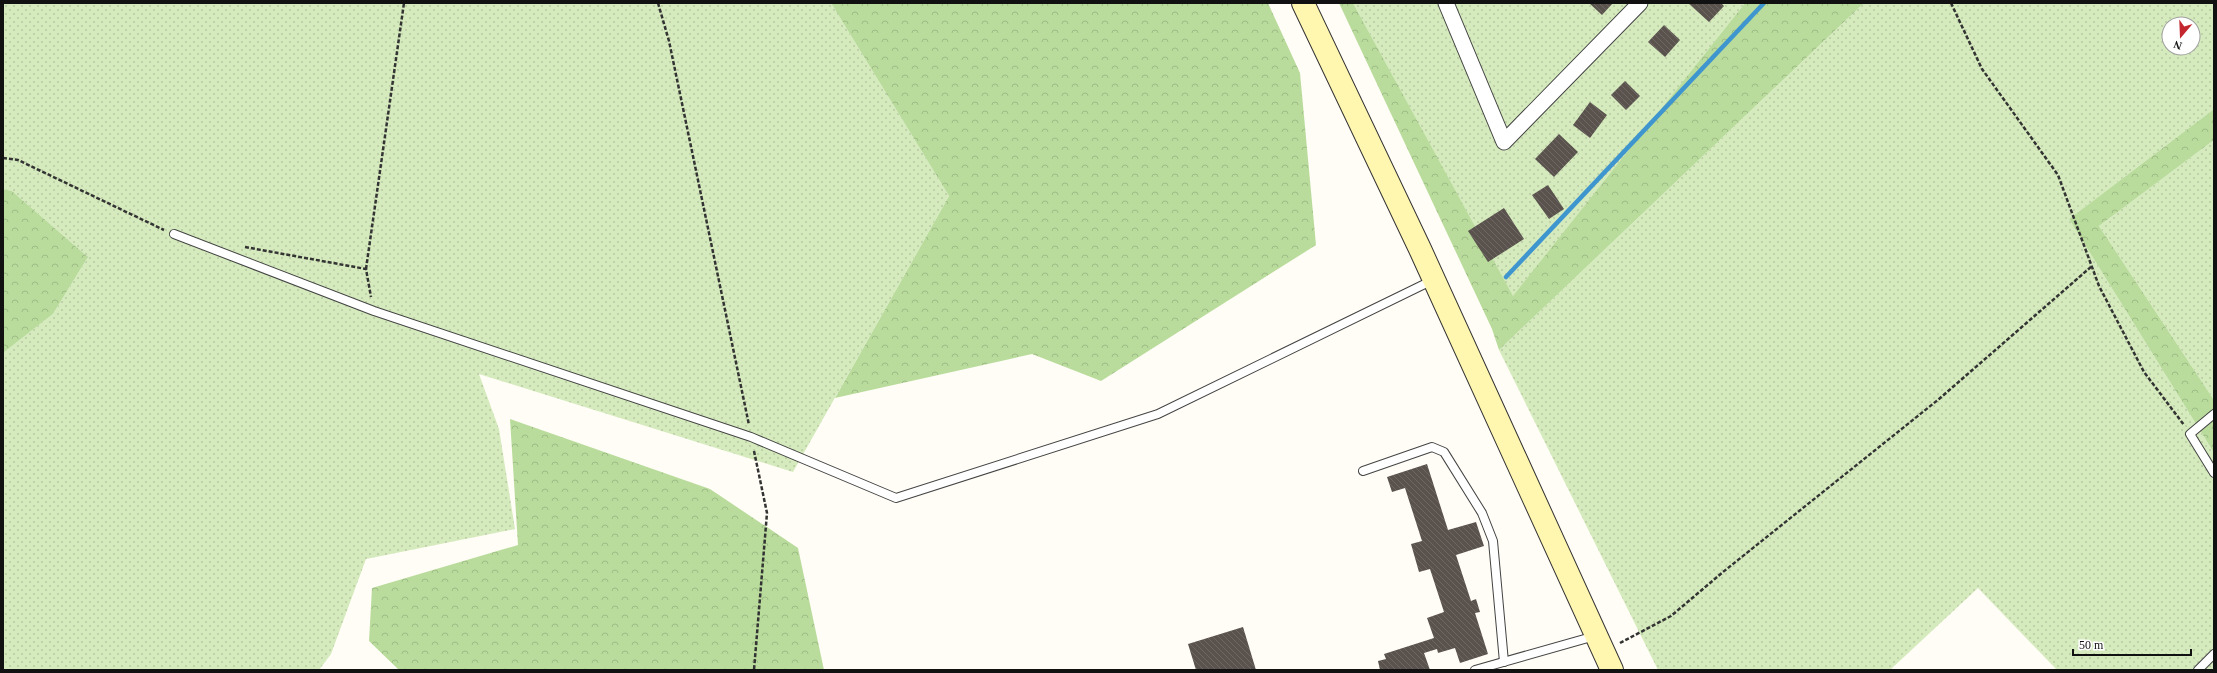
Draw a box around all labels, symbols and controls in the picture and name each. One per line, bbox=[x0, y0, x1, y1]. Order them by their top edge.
north arrow bbox=[2161, 16, 2201, 56]
text: N bbox=[2172, 38, 2183, 52]
scale bar bbox=[2073, 631, 2191, 657]
text: 50 m bbox=[2079, 638, 2104, 652]

